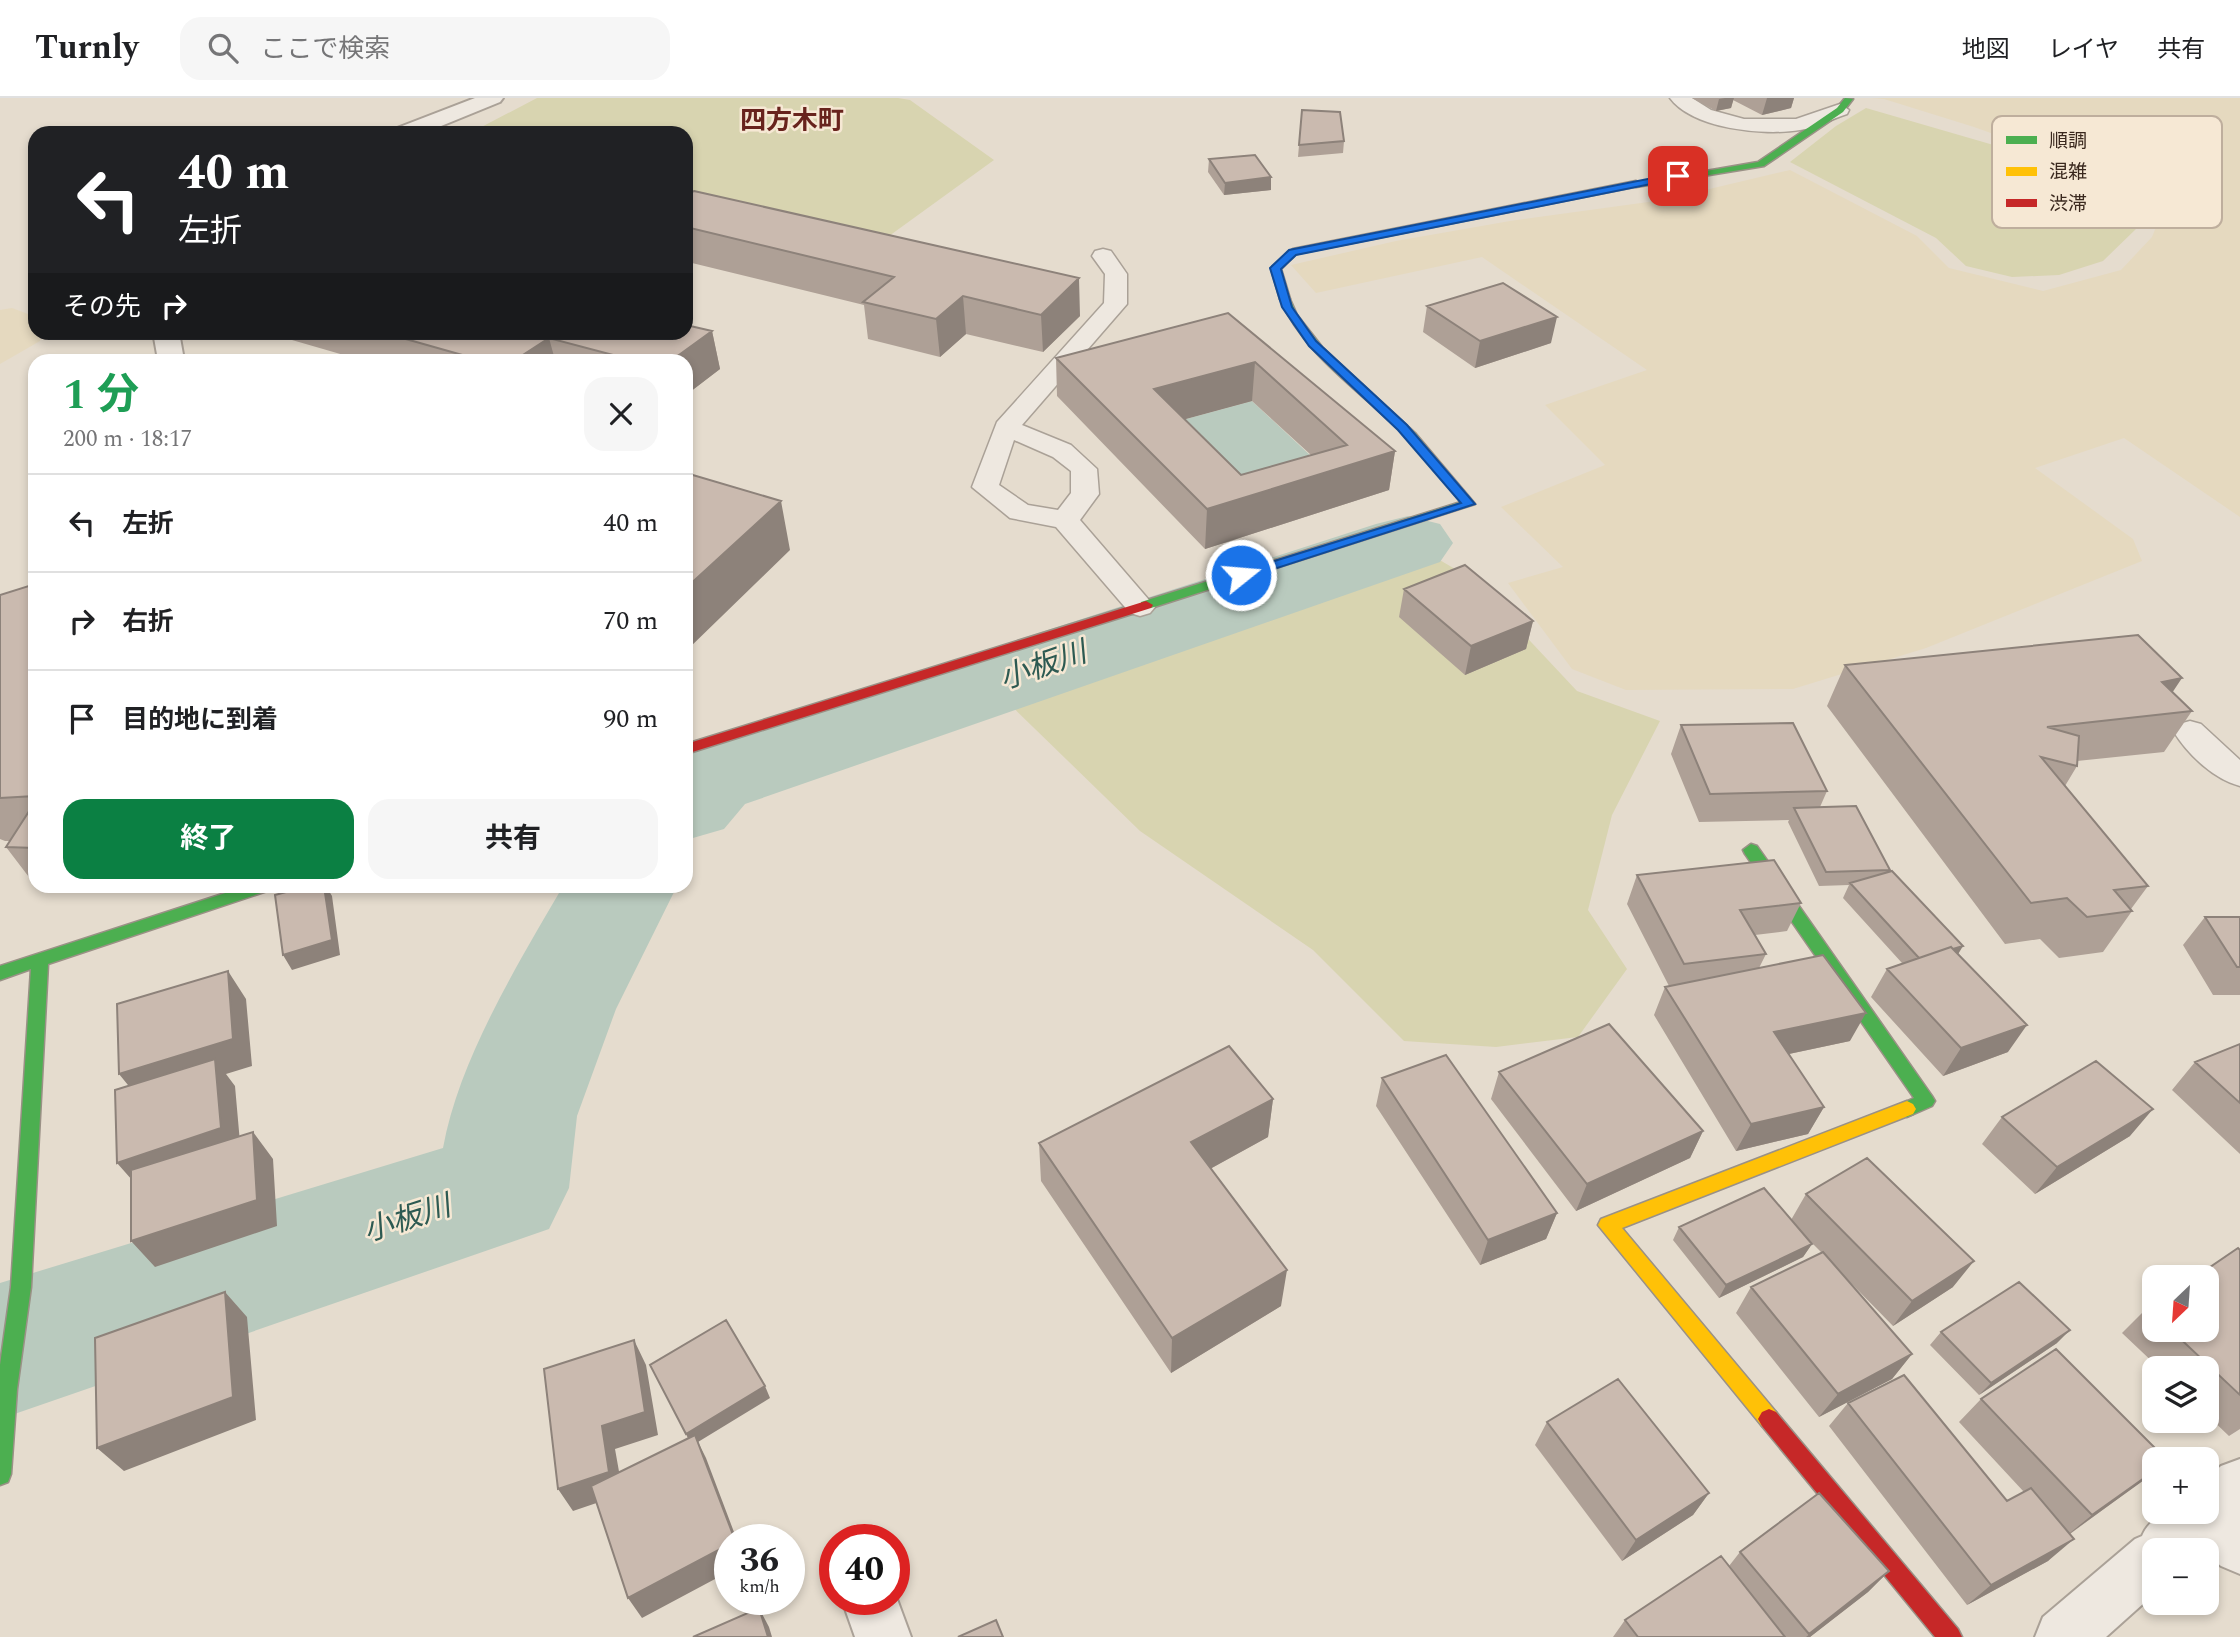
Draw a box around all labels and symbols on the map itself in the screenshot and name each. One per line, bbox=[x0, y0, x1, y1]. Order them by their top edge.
district label: 四方木町 bbox=[740, 101, 844, 141]
legend bbox=[1992, 116, 2222, 228]
text: 順調 bbox=[2049, 127, 2087, 156]
pin bbox=[1648, 146, 1708, 206]
text: 混雑 bbox=[2049, 158, 2087, 187]
text: 渋滞 bbox=[2049, 190, 2087, 219]
position arrow bbox=[1204, 538, 1278, 612]
water label: 小板川 bbox=[993, 629, 1096, 702]
water label: 小板川 bbox=[357, 1182, 460, 1255]
north arrow bbox=[2142, 1265, 2219, 1342]
speed limit sign: 40 bbox=[819, 1524, 910, 1615]

